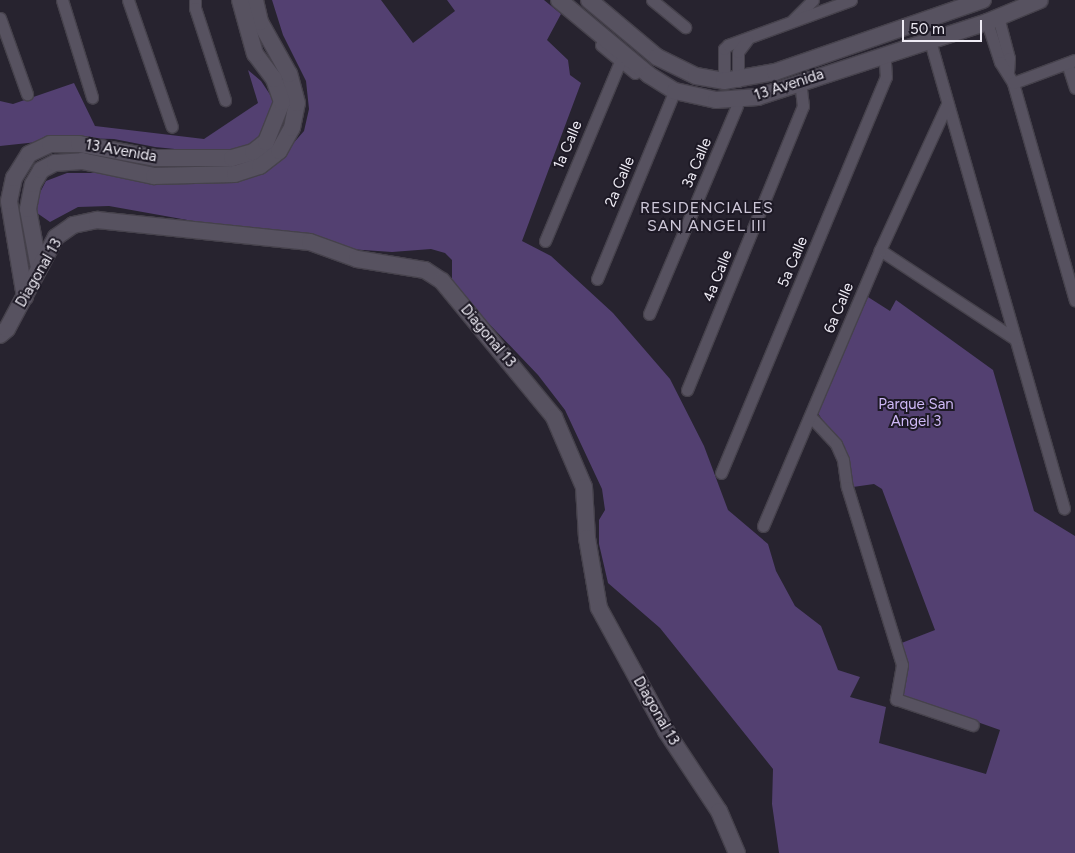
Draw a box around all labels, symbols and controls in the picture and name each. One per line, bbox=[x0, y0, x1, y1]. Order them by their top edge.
scale bar bbox=[905, 10, 985, 42]
text: 50 m bbox=[910, 20, 945, 38]
street label: 13 Avenida bbox=[752, 65, 826, 105]
street label: 1a Calle bbox=[550, 118, 586, 172]
street label: 3a Calle bbox=[678, 135, 716, 191]
street label: 13 Avenida bbox=[84, 136, 158, 166]
street label: 2a Calle bbox=[601, 154, 639, 210]
district label: RESIDENCIALES SAN ANGEL III bbox=[638, 198, 776, 236]
street label: 5a Calle bbox=[774, 234, 812, 290]
street label: Diagonal 13 bbox=[12, 235, 66, 311]
street label: 4a Calle bbox=[700, 248, 736, 304]
street label: 6a Calle bbox=[820, 280, 858, 336]
street label: Diagonal 13 bbox=[457, 301, 519, 371]
park label: Parque San Angel 3 bbox=[878, 395, 954, 430]
street label: Diagonal 13 bbox=[629, 673, 683, 749]

